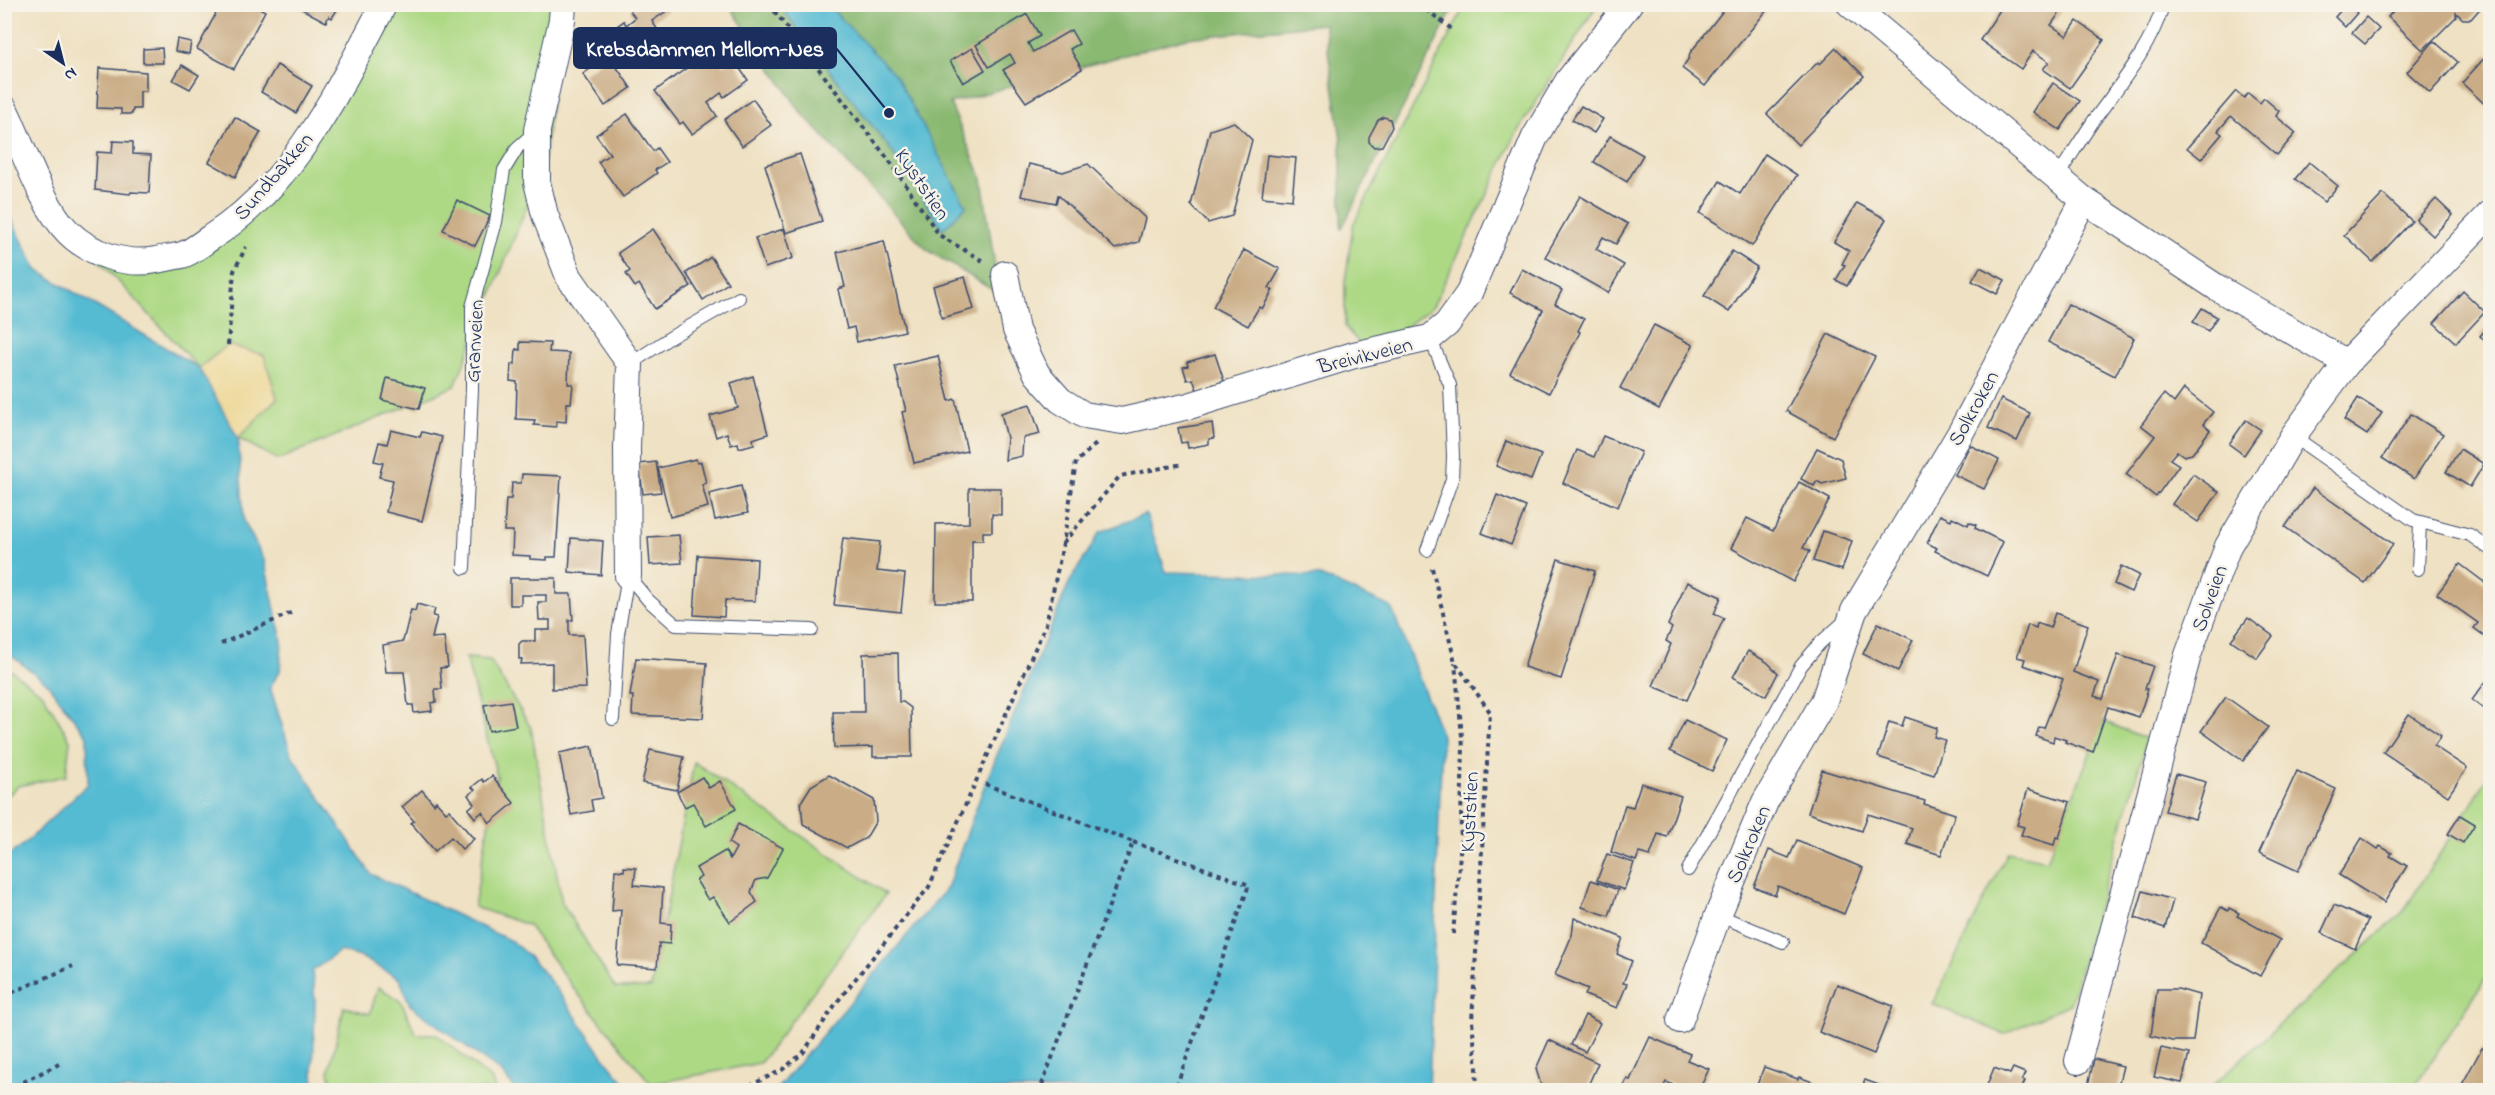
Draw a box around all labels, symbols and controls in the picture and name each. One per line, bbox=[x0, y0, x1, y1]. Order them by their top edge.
callout: Krebsdammen Mellom-Nes bbox=[574, 28, 836, 68]
north arrow bbox=[33, 33, 93, 93]
text: Krebsdammen Mellom-Nes bbox=[586, 35, 824, 67]
text: N bbox=[59, 61, 82, 87]
street label: Sundbakken bbox=[228, 127, 321, 228]
street label: Kyststien bbox=[885, 143, 956, 228]
street label: Granveien bbox=[459, 299, 493, 383]
street label: Breivikveien bbox=[1314, 331, 1416, 383]
street label: Solkroken bbox=[1942, 366, 2008, 452]
street label: Solveien bbox=[2185, 561, 2237, 636]
street label: Kyststien bbox=[1454, 771, 1490, 853]
street label: Solkroken bbox=[1720, 801, 1780, 889]

